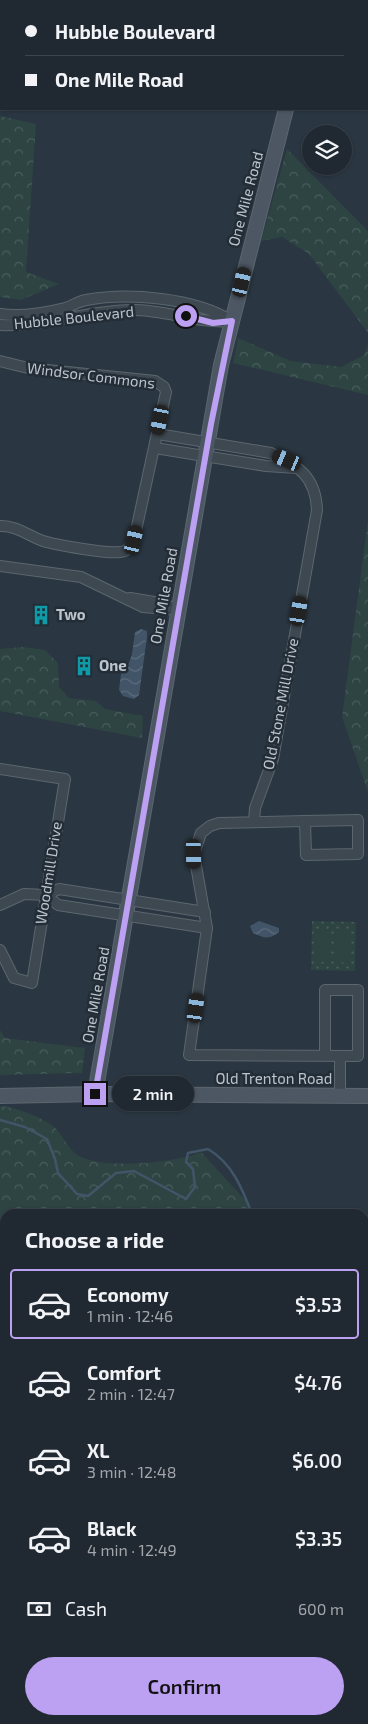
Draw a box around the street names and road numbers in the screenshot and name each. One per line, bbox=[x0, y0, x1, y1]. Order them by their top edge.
street label: One Mile Road bbox=[224, 149, 266, 248]
street label: Hubble Boulevard bbox=[13, 302, 135, 332]
street label: Windsor Commons bbox=[26, 358, 156, 392]
street label: One Mile Road bbox=[146, 546, 180, 645]
street label: Old Stone Mill Drive bbox=[258, 637, 302, 771]
street label: Woodmill Drive bbox=[31, 820, 65, 926]
street label: One Mile Road bbox=[78, 945, 112, 1044]
street label: Old Trenton Road bbox=[216, 1069, 332, 1087]

